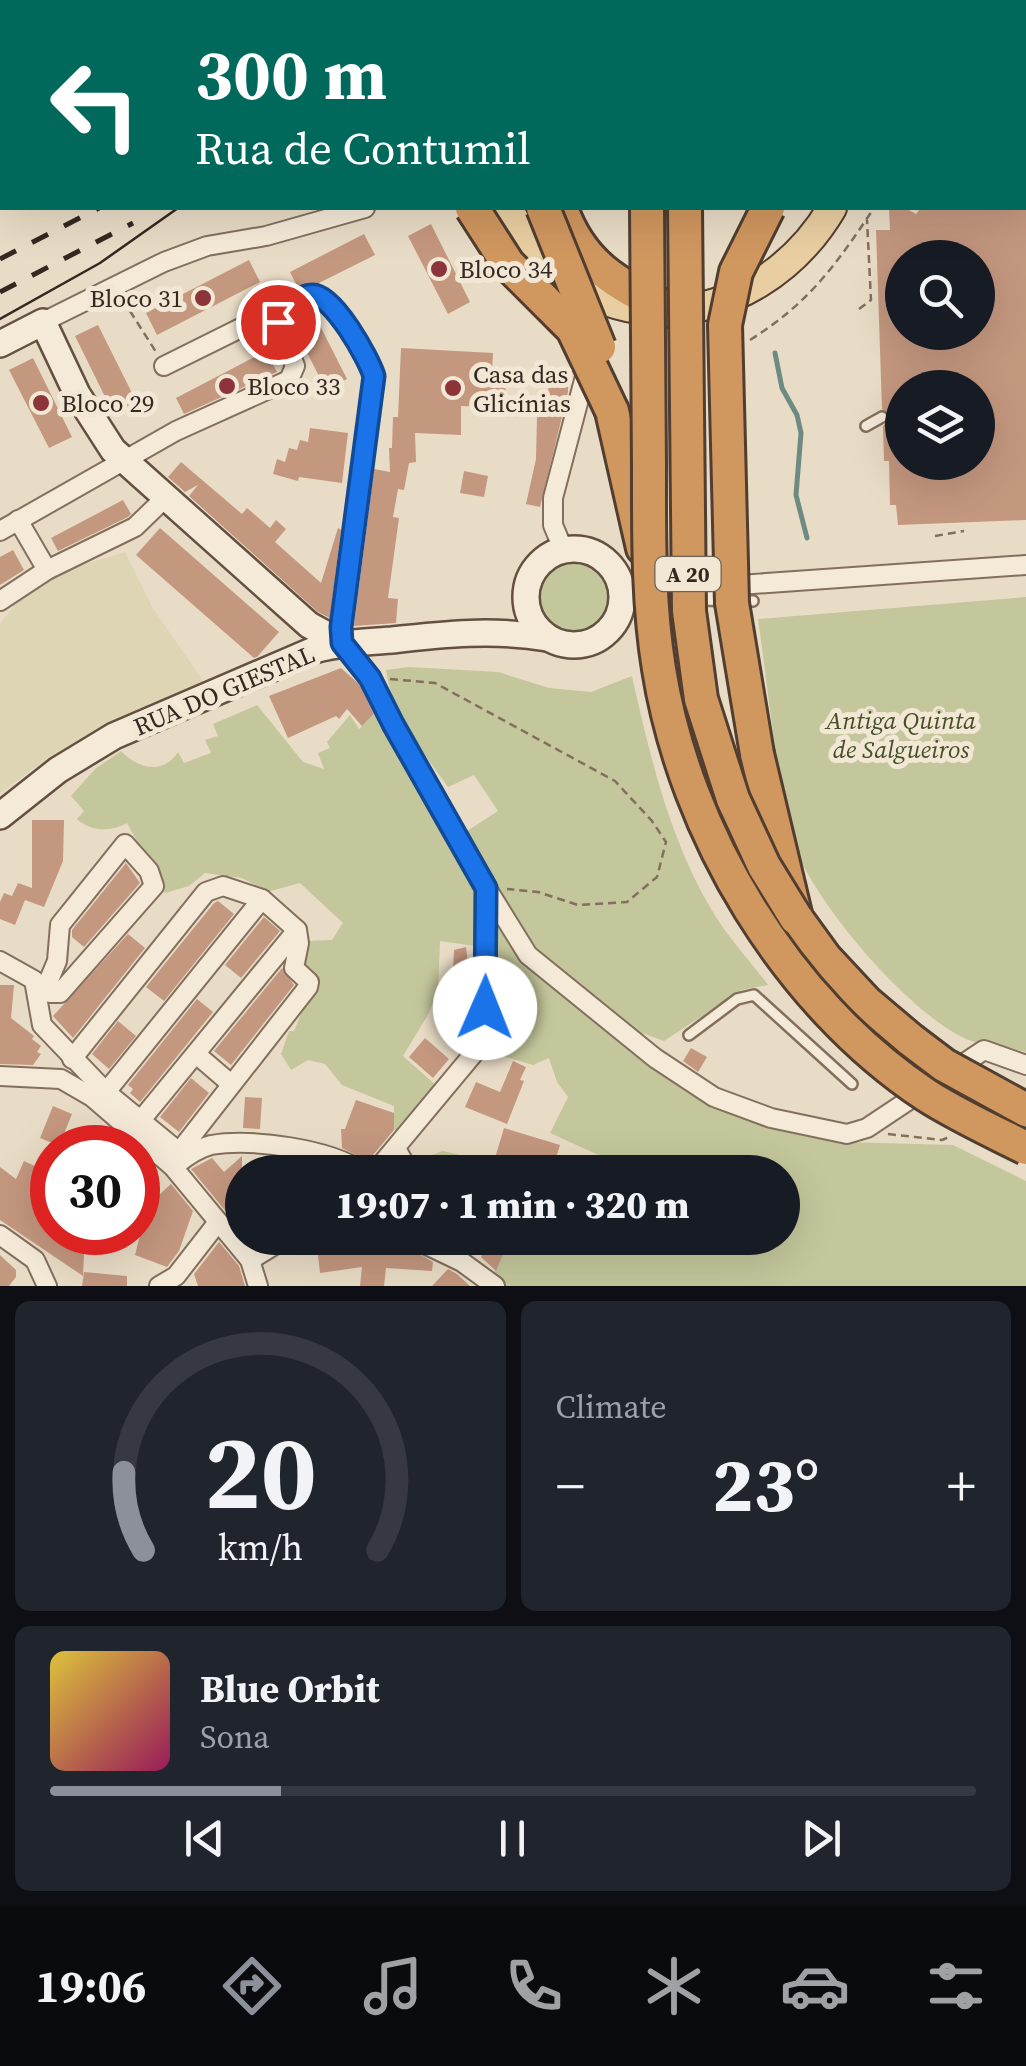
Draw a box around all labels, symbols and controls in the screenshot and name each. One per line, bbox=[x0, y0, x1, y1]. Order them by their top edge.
text: 300 m bbox=[195, 26, 387, 122]
icon: left bbox=[30, 40, 160, 170]
text: Rua de Contumil bbox=[195, 117, 531, 179]
map controls bbox=[885, 240, 995, 480]
button: search bbox=[885, 240, 995, 350]
place label: Bloco 34 bbox=[459, 252, 553, 286]
marker: Bloco 34 bbox=[428, 258, 450, 280]
pin bbox=[236, 280, 321, 365]
place label: Bloco 31 bbox=[90, 281, 183, 315]
marker: Bloco 31 bbox=[192, 287, 214, 309]
icon: arrive bbox=[251, 295, 306, 350]
place label: Casa das Glicínias bbox=[473, 357, 571, 420]
place label: Bloco 33 bbox=[247, 369, 340, 403]
button: layers bbox=[885, 370, 995, 480]
marker: Bloco 33 bbox=[216, 375, 238, 397]
marker: Casa das Glicínias bbox=[442, 377, 464, 399]
place label: Bloco 29 bbox=[61, 386, 154, 420]
marker: Bloco 29 bbox=[30, 392, 52, 414]
road number: A 20 bbox=[656, 557, 720, 591]
street label: RUA DO GIESTAL bbox=[128, 636, 320, 744]
park label: Antiga Quinta de Salgueiros bbox=[824, 703, 976, 766]
position arrow bbox=[433, 956, 537, 1060]
speed limit sign: 30 bbox=[30, 1125, 160, 1255]
text: 19:07 · 1 min · 320 m bbox=[335, 1179, 690, 1231]
text: Climate bbox=[556, 1385, 667, 1429]
text: 20 bbox=[204, 1400, 317, 1543]
text: 23° bbox=[712, 1433, 819, 1536]
text: − bbox=[556, 1448, 585, 1523]
text: + bbox=[947, 1448, 976, 1523]
text: km/h bbox=[218, 1523, 303, 1572]
text: Blue Orbit bbox=[200, 1663, 380, 1715]
text: Sona bbox=[200, 1715, 270, 1759]
icon: previous bbox=[177, 1811, 232, 1866]
icon: pause bbox=[485, 1811, 540, 1866]
icon: next bbox=[794, 1811, 849, 1866]
icon: directions bbox=[217, 1951, 287, 2021]
icon: music bbox=[358, 1951, 428, 2021]
icon: phone bbox=[499, 1951, 569, 2021]
icon: climate bbox=[639, 1951, 709, 2021]
icon: car bbox=[780, 1951, 850, 2021]
icon: filters bbox=[921, 1951, 991, 2021]
text: 19:06 bbox=[35, 1955, 146, 2017]

